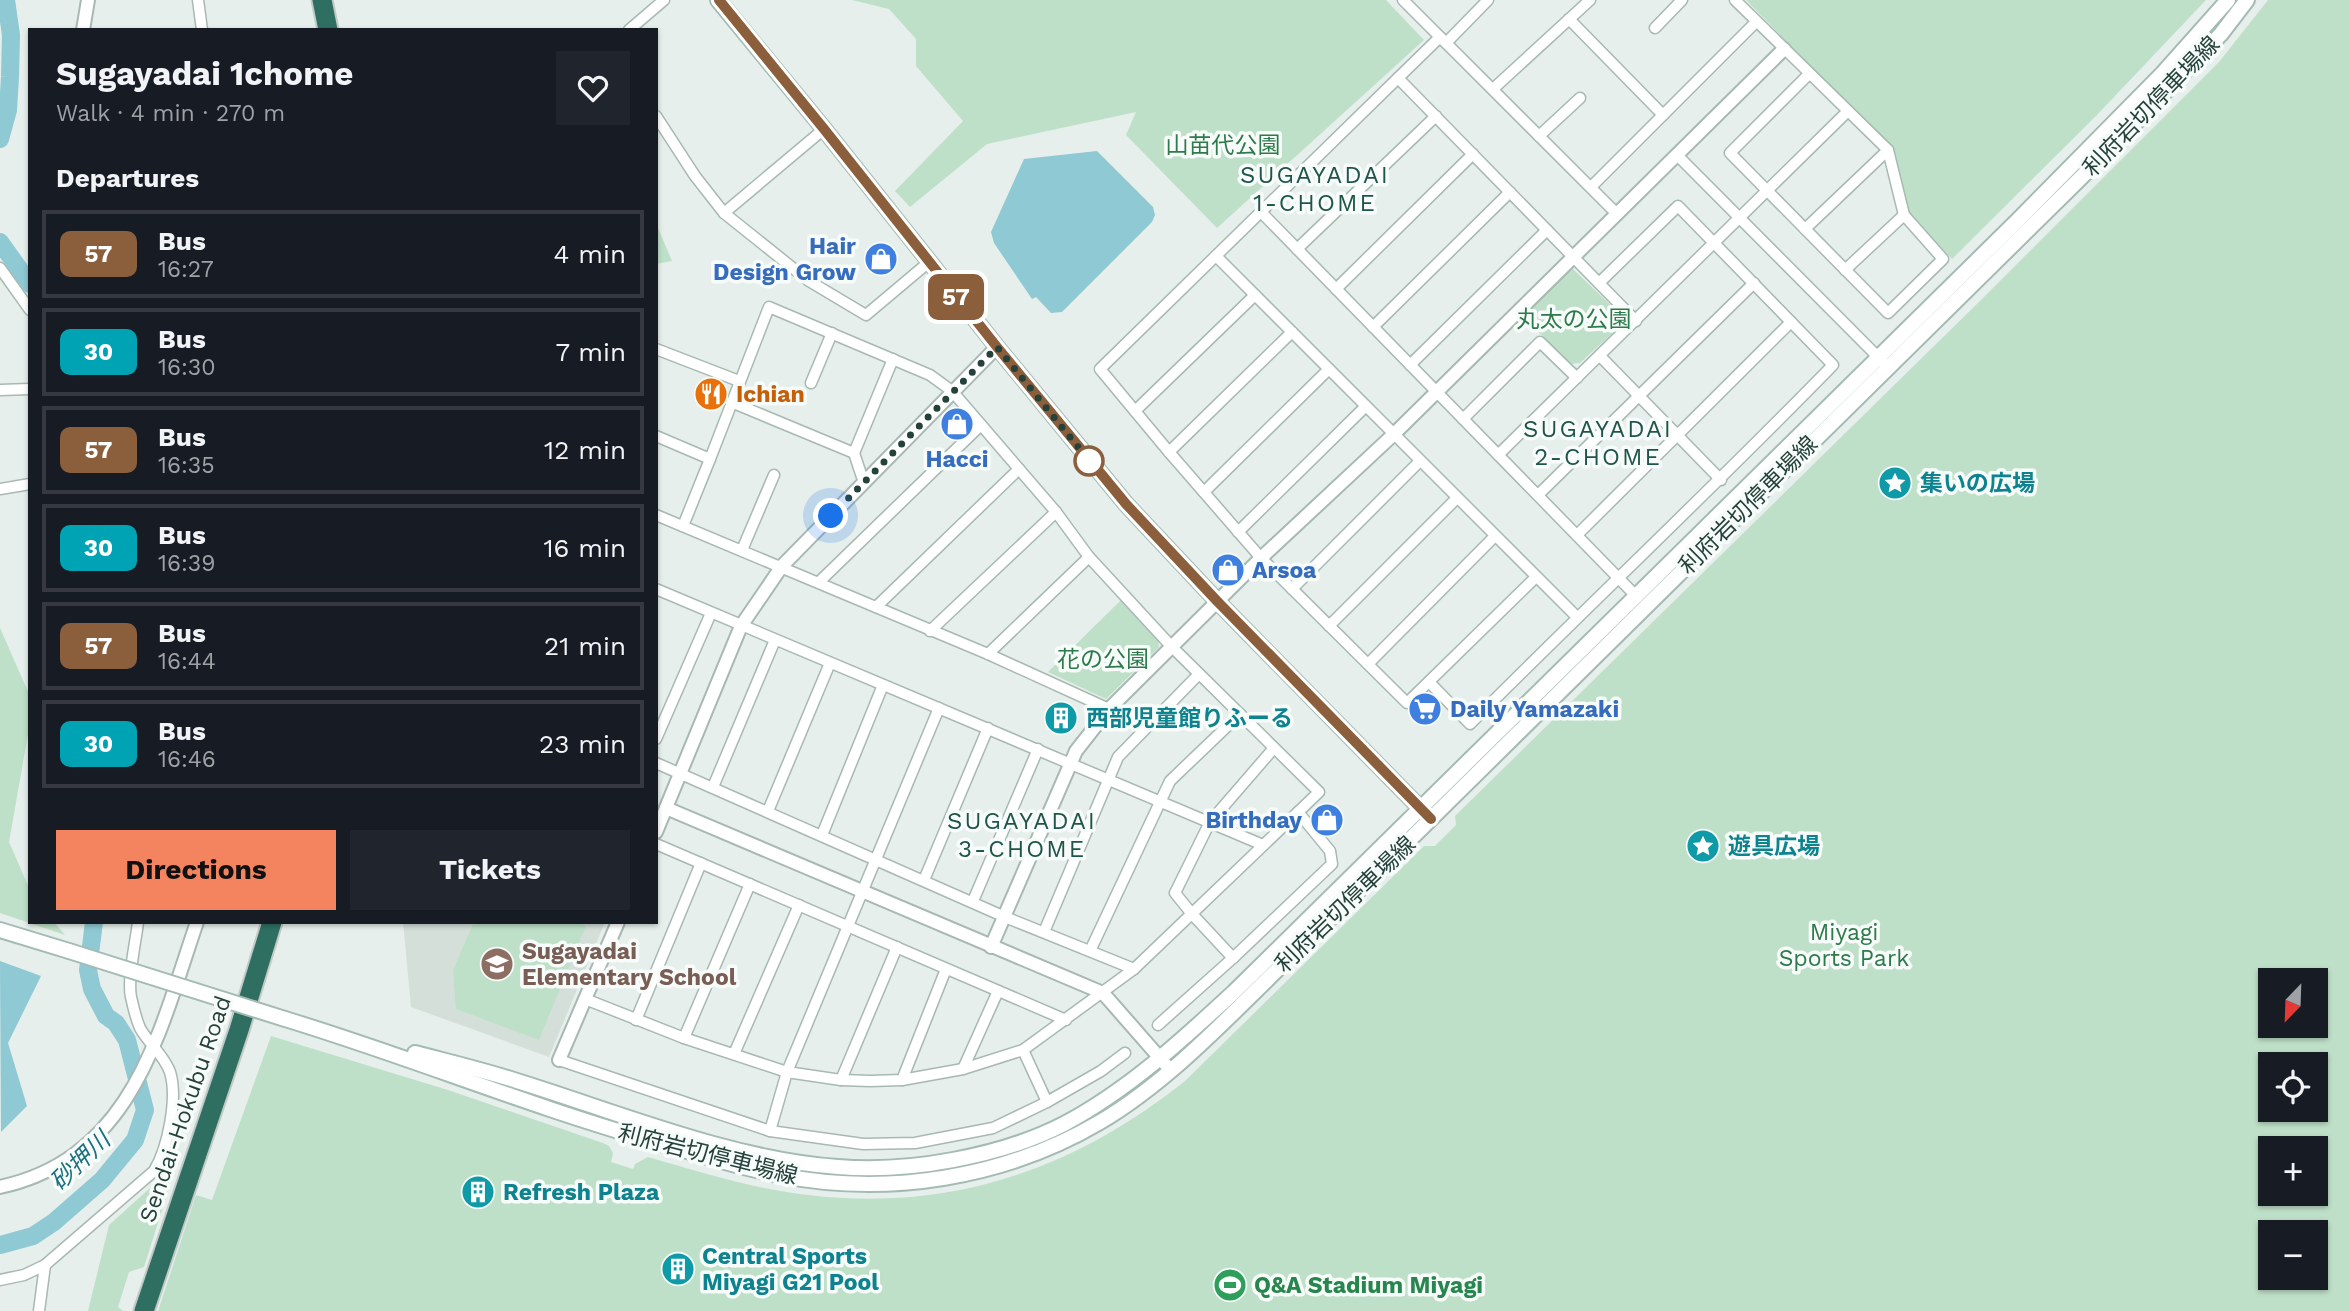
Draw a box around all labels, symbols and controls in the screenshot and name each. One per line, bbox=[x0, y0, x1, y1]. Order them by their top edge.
street label: 利府岩切停車場線 bbox=[2078, 31, 2225, 182]
button: heart bbox=[556, 51, 630, 125]
text: Sugayadai 1chome bbox=[56, 54, 353, 93]
text: Walk · 4 min · 270 m bbox=[56, 100, 285, 127]
park label: 山苗代公園 bbox=[1166, 132, 1281, 159]
district label: SUGAYADAI 1-CHOME bbox=[1240, 161, 1390, 217]
text: Departures bbox=[56, 163, 199, 193]
text: Bus bbox=[158, 226, 206, 256]
place label: Hair Design Grow bbox=[713, 233, 856, 286]
text: 4 min bbox=[553, 239, 626, 269]
text: 57 bbox=[85, 240, 112, 268]
shop icon: Hair Design Grow bbox=[862, 240, 900, 278]
text: 16:27 bbox=[158, 256, 214, 283]
line badge: 57 bbox=[925, 274, 988, 320]
text: 57 bbox=[942, 283, 970, 311]
park label: 丸太の公園 bbox=[1517, 306, 1632, 333]
text: Bus bbox=[158, 324, 206, 354]
text: 7 min bbox=[556, 337, 626, 367]
text: 30 bbox=[84, 338, 113, 366]
text: 16:30 bbox=[158, 354, 215, 381]
restaurant icon: Ichian bbox=[692, 375, 730, 413]
place label: Ichian bbox=[736, 381, 805, 408]
shop icon: Hacci bbox=[938, 405, 976, 443]
district label: SUGAYADAI 2-CHOME bbox=[1523, 415, 1673, 471]
text: Bus bbox=[158, 422, 206, 452]
street label: 利府岩切停車場線 bbox=[1674, 431, 1823, 580]
text: 12 min bbox=[544, 435, 626, 465]
text: 57 bbox=[85, 436, 112, 464]
place label: Hacci bbox=[925, 446, 989, 473]
unlabelled marker bbox=[1074, 446, 1104, 476]
text: 16:35 bbox=[158, 452, 215, 479]
place icon: 集いの広場 bbox=[1876, 464, 1914, 502]
place label: 集いの広場 bbox=[1920, 470, 2035, 497]
your location bbox=[813, 498, 848, 533]
text: Bus bbox=[158, 520, 206, 550]
text: 16 min bbox=[543, 533, 626, 563]
text: 30 bbox=[84, 534, 113, 562]
text: 16:39 bbox=[158, 550, 215, 577]
shop icon: Arsoa bbox=[1209, 551, 1247, 589]
place label: Arsoa bbox=[1252, 557, 1317, 584]
text: Bus bbox=[158, 618, 206, 648]
text: 21 min bbox=[544, 631, 626, 661]
text: 57 bbox=[85, 632, 112, 660]
park label: 花の公園 bbox=[1057, 646, 1149, 673]
text: 16:44 bbox=[158, 648, 216, 675]
supermarket icon: Daily Yamazaki bbox=[1406, 690, 1444, 728]
place label: Daily Yamazaki bbox=[1450, 696, 1619, 723]
building icon: 西部児童館りふーる bbox=[1042, 699, 1080, 737]
place label: 西部児童館りふーる bbox=[1086, 705, 1293, 732]
text: Bus bbox=[158, 716, 206, 746]
text: 23 min bbox=[539, 729, 626, 759]
text: 30 bbox=[84, 730, 113, 758]
text: 16:46 bbox=[158, 746, 216, 773]
shop icon: Birthday bbox=[1308, 801, 1346, 839]
district label: SUGAYADAI 3-CHOME bbox=[947, 807, 1097, 863]
place label: Birthday bbox=[1205, 807, 1302, 834]
place icon: 遊具広場 bbox=[1684, 827, 1722, 865]
button: Directions bbox=[56, 830, 336, 910]
button: Tickets bbox=[350, 830, 630, 910]
street label: 利府岩切停車場線 bbox=[1270, 831, 1421, 978]
place label: 遊具広場 bbox=[1728, 833, 1820, 860]
park label: Miyagi Sports Park bbox=[1779, 919, 1909, 972]
place label: Sugayadai Elementary School bbox=[522, 938, 737, 991]
school or university icon: Sugayadai Elementary School bbox=[478, 945, 516, 983]
north arrow bbox=[2258, 968, 2328, 1038]
map controls bbox=[2258, 968, 2328, 1290]
street label: Sendai-Hokubu Road bbox=[134, 992, 237, 1226]
button: locate bbox=[2258, 1052, 2328, 1122]
street label: 利府岩切停車場線 bbox=[615, 1119, 800, 1190]
water label: 砂押川 bbox=[44, 1124, 118, 1196]
button: + bbox=[2258, 1136, 2328, 1206]
building icon: Refresh Plaza bbox=[459, 1173, 497, 1211]
place label: Refresh Plaza bbox=[503, 1179, 660, 1206]
button: − bbox=[2258, 1220, 2328, 1290]
place label: Central Sports Miyagi G21 Pool bbox=[702, 1243, 879, 1296]
building icon: Central Sports Miyagi G21 Pool bbox=[659, 1250, 697, 1288]
sports icon: Q&A Stadium Miyagi bbox=[1211, 1266, 1249, 1304]
place label: Q&A Stadium Miyagi bbox=[1254, 1272, 1483, 1299]

